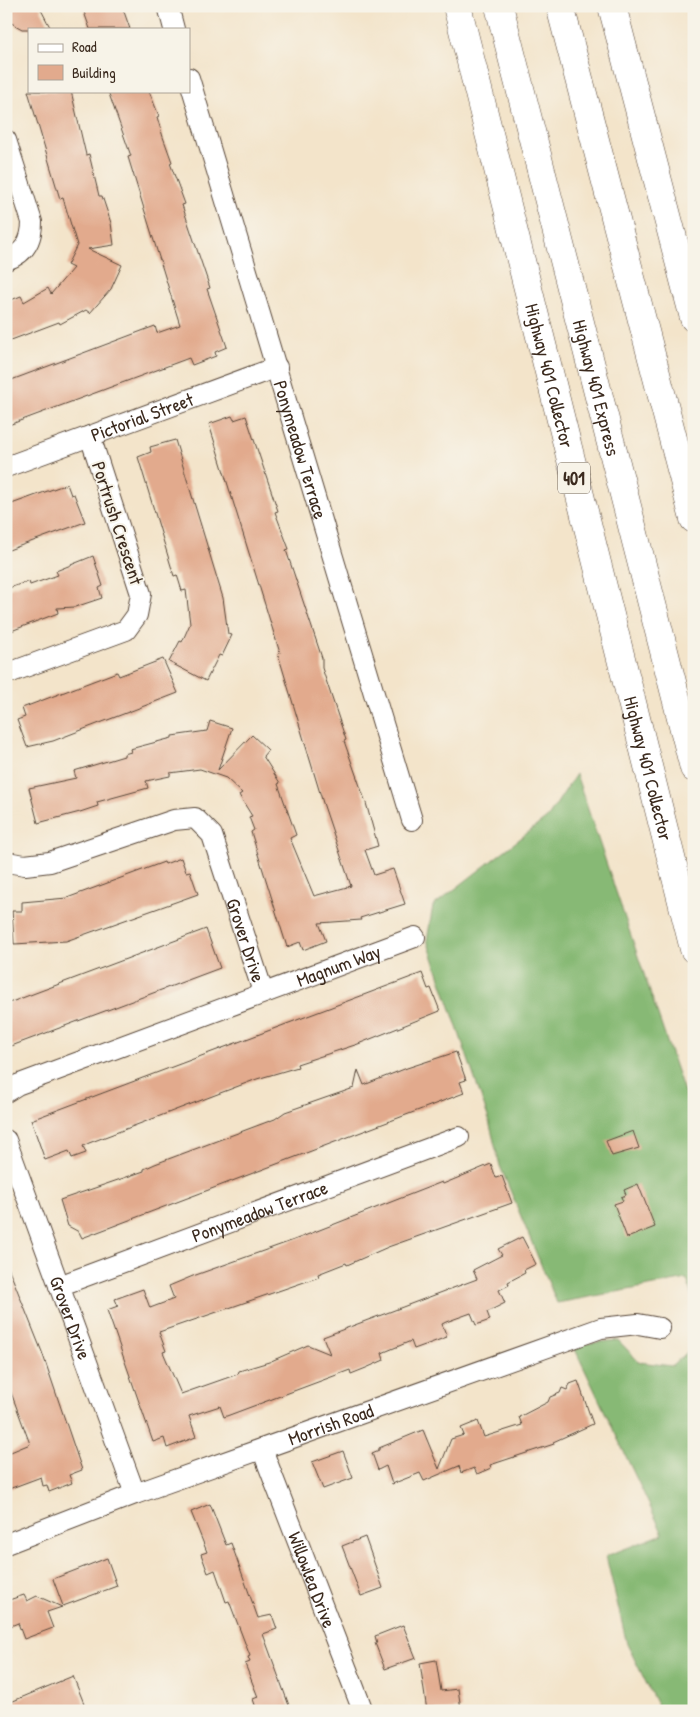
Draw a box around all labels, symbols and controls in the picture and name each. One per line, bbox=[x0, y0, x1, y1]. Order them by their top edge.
legend bbox=[28, 28, 190, 92]
text: Road bbox=[72, 36, 97, 57]
text: Building bbox=[72, 62, 116, 83]
street label: Highway 401 Collector bbox=[519, 301, 581, 451]
street label: Highway 401 Express bbox=[567, 317, 627, 459]
street label: Ponymeadow Terrace bbox=[268, 377, 334, 522]
street label: Pictorial Street bbox=[87, 386, 198, 448]
street label: Portrush Crescent bbox=[86, 458, 150, 588]
road number: 401 bbox=[558, 462, 590, 493]
street label: Highway 401 Collector bbox=[618, 693, 679, 844]
street label: Grover Drive bbox=[220, 895, 272, 986]
street label: Magnum Way bbox=[293, 938, 384, 993]
street label: Ponymeadow Terrace bbox=[188, 1174, 332, 1248]
street label: Grover Drive bbox=[44, 1272, 98, 1363]
street label: Morrish Road bbox=[284, 1397, 377, 1451]
street label: Willowlea Drive bbox=[282, 1528, 343, 1632]

